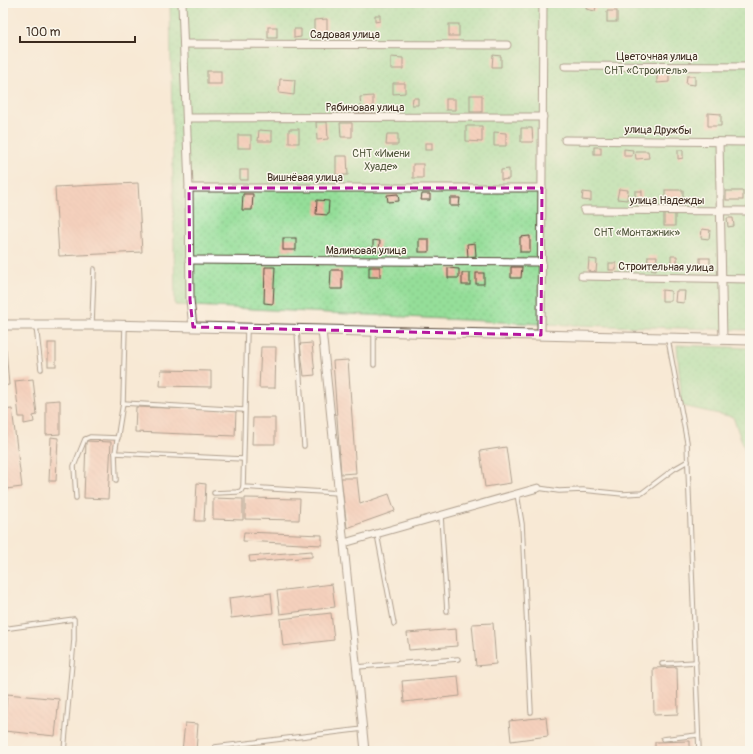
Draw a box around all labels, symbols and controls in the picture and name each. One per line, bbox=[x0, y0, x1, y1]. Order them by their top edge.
scale bar bbox=[20, 18, 135, 44]
text: 100 m bbox=[26, 25, 61, 40]
street label: Садовая улица bbox=[310, 28, 380, 41]
street label: Цветочная улица bbox=[616, 50, 698, 63]
park label: СНТ «Строитель» bbox=[604, 64, 688, 77]
street label: Рябиновая улица bbox=[326, 101, 404, 114]
street label: улица Дружбы bbox=[624, 123, 691, 137]
park label: СНТ «Имени Хуаде» bbox=[352, 147, 410, 173]
street label: Вишнёвая улица bbox=[267, 171, 343, 184]
street label: улица Надежды bbox=[629, 194, 704, 207]
park label: СНТ «Монтажник» bbox=[594, 226, 681, 239]
street label: Малиновая улица bbox=[326, 244, 406, 257]
street label: Строительная улица bbox=[618, 260, 714, 274]

